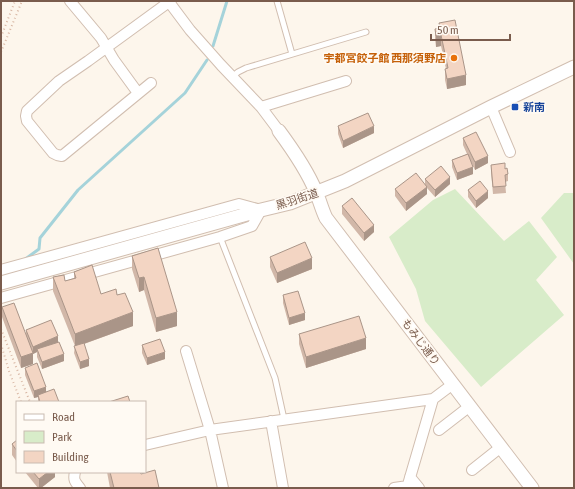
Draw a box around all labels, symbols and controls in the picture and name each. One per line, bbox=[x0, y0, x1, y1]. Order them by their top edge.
scale bar bbox=[431, 16, 510, 42]
text: 50 m bbox=[437, 23, 459, 37]
place label: 宇都宮餃子館 西那須野店 bbox=[323, 52, 446, 64]
marker: 宇都宮餃子館 西那須野店 bbox=[449, 53, 459, 63]
place label: 新南 bbox=[523, 101, 545, 113]
marker: 新南 bbox=[510, 102, 520, 112]
street label: 黒羽街道 bbox=[274, 186, 320, 212]
street label: もみじ通り bbox=[400, 316, 442, 368]
legend bbox=[16, 401, 146, 473]
text: Road bbox=[52, 410, 75, 424]
text: Park bbox=[52, 430, 73, 444]
text: Building bbox=[52, 450, 90, 464]

